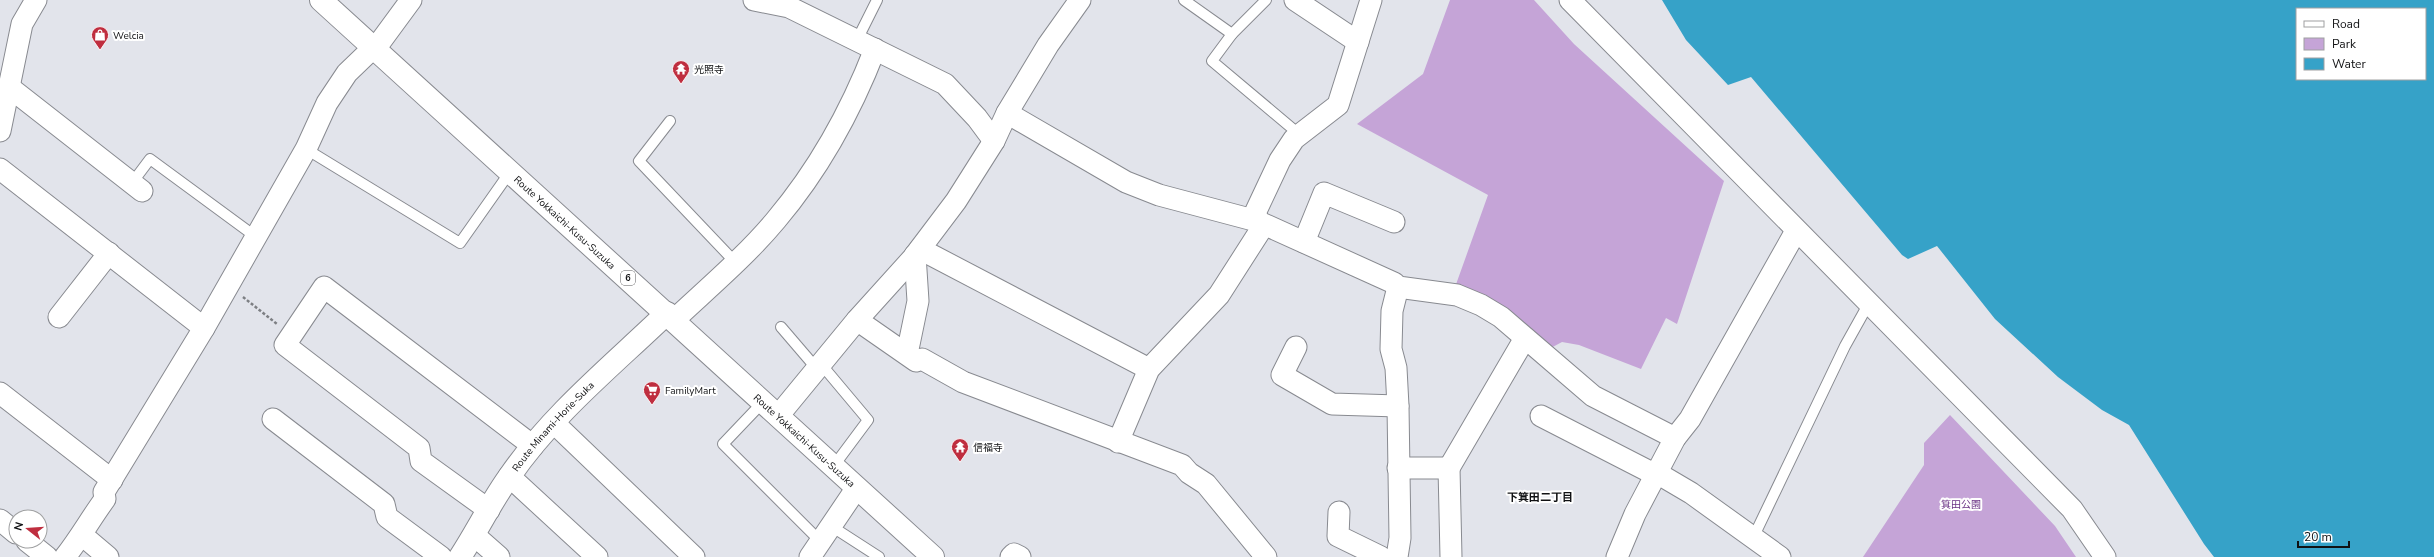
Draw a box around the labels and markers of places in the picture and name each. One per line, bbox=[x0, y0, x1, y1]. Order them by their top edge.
shop icon: Welcia bbox=[90, 25, 110, 50]
place label: Welcia bbox=[113, 29, 144, 43]
temple icon: 光照寺 bbox=[671, 59, 691, 84]
place label: 光照寺 bbox=[694, 63, 724, 77]
supermarket icon: FamilyMart bbox=[642, 380, 662, 405]
place label: FamilyMart bbox=[665, 384, 716, 398]
temple icon: 信福寺 bbox=[950, 437, 970, 462]
place label: 信福寺 bbox=[973, 441, 1003, 455]

